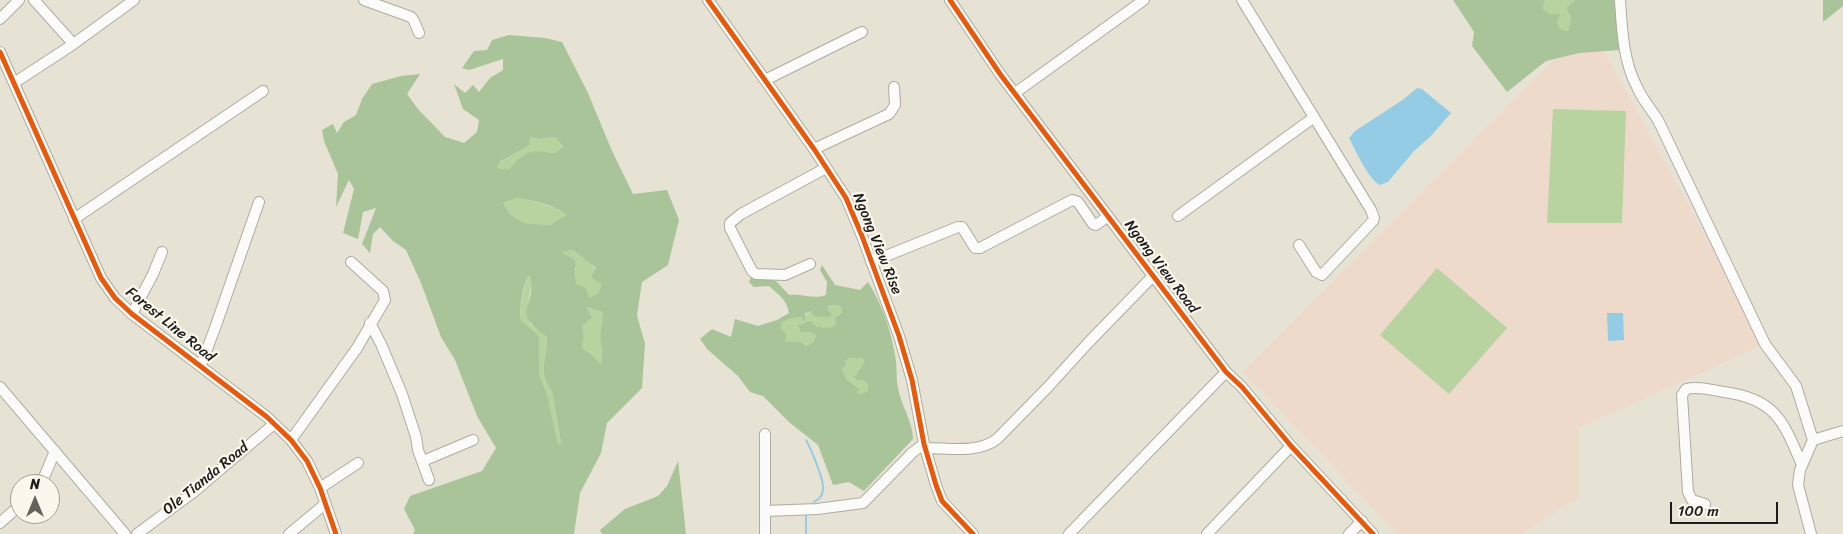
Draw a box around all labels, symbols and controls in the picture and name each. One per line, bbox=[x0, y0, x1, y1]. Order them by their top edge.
street label: Ngong View Rise bbox=[848, 191, 906, 297]
street label: Ngong View Road bbox=[1120, 217, 1202, 317]
street label: Forest Line Road bbox=[122, 284, 218, 366]
street label: Ole Tianda Road bbox=[159, 439, 253, 519]
text: N bbox=[30, 472, 40, 497]
north arrow bbox=[10, 474, 60, 524]
scale bar bbox=[1673, 492, 1780, 524]
text: 100 m bbox=[1678, 498, 1719, 524]

